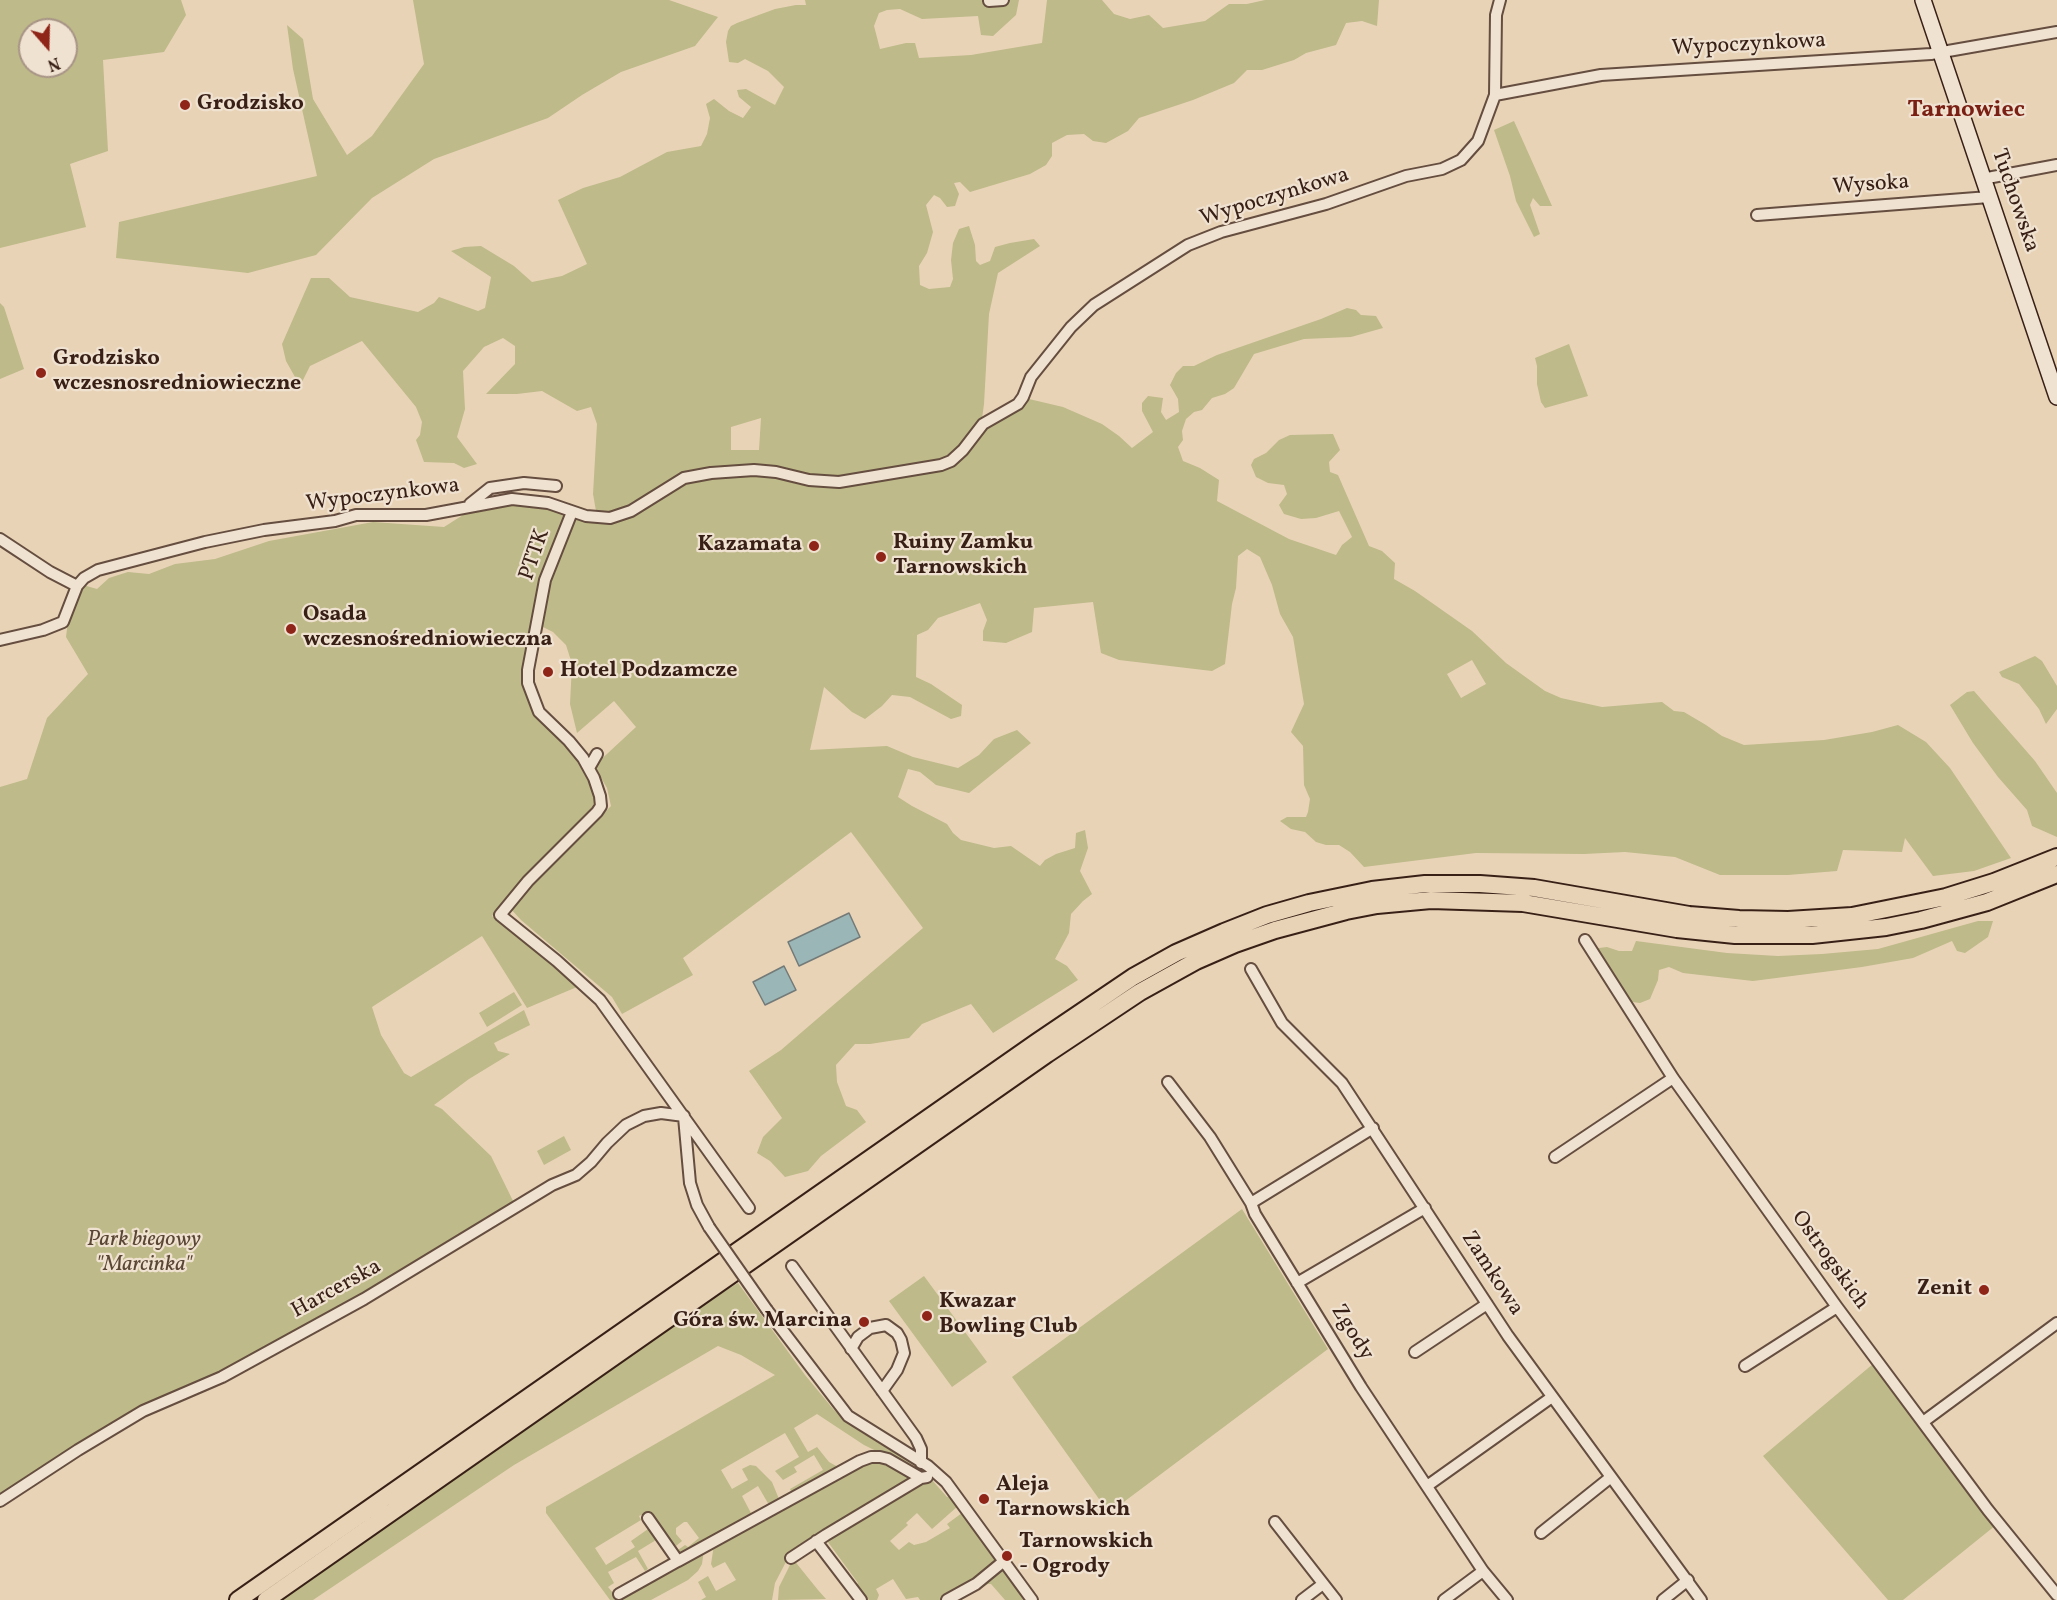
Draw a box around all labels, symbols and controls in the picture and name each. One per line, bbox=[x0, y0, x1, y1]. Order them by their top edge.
north arrow bbox=[18, 18, 78, 78]
street label: Wypoczynkowa bbox=[1671, 29, 1827, 63]
text: N bbox=[44, 51, 63, 75]
place label: Grodzisko bbox=[197, 92, 304, 118]
marker: Grodzisko bbox=[178, 98, 192, 112]
district label: Tarnowiec bbox=[1907, 98, 2025, 126]
street label: Tuchowska bbox=[1984, 146, 2044, 256]
street label: Wypoczynkowa bbox=[1197, 163, 1353, 233]
street label: Wysoka bbox=[1832, 170, 1910, 202]
place label: Grodzisko wczesnosredniowieczne bbox=[53, 347, 301, 398]
marker: Grodzisko wczesnosredniowieczne bbox=[34, 366, 48, 380]
street label: Wypoczynkowa bbox=[305, 473, 461, 519]
street label: PTTK bbox=[515, 526, 557, 584]
place label: Ruiny Zamku Tarnowskich bbox=[893, 531, 1033, 582]
place label: Kazamata bbox=[698, 533, 802, 559]
marker: Kazamata bbox=[807, 539, 821, 553]
marker: Ruiny Zamku Tarnowskich bbox=[874, 550, 888, 564]
place label: Osada wczesnośredniowieczna bbox=[303, 603, 552, 654]
marker: Osada wczesnośredniowieczna bbox=[284, 622, 298, 636]
place label: Hotel Podzamcze bbox=[560, 659, 737, 685]
marker: Hotel Podzamcze bbox=[541, 665, 555, 679]
street label: Ostrogskich bbox=[1784, 1206, 1874, 1316]
street label: Zamkowa bbox=[1454, 1227, 1528, 1321]
park label: Park biegowy "Marcinka" bbox=[87, 1228, 201, 1280]
street label: Harcerska bbox=[287, 1255, 387, 1325]
place label: Zenit bbox=[1917, 1277, 1972, 1303]
marker: Zenit bbox=[1977, 1283, 1991, 1297]
place label: Kwazar Bowling Club bbox=[939, 1290, 1078, 1342]
street label: Zgody bbox=[1324, 1300, 1378, 1366]
place label: Góra św. Marcina bbox=[673, 1309, 852, 1335]
marker: Kwazar Bowling Club bbox=[920, 1309, 934, 1323]
marker: Góra św. Marcina bbox=[857, 1315, 871, 1329]
place label: Aleja Tarnowskich bbox=[996, 1473, 1130, 1524]
marker: Aleja Tarnowskich bbox=[977, 1492, 991, 1506]
place label: Tarnowskich - Ogrody bbox=[1019, 1530, 1153, 1582]
marker: Tarnowskich - Ogrody bbox=[1000, 1549, 1014, 1563]

